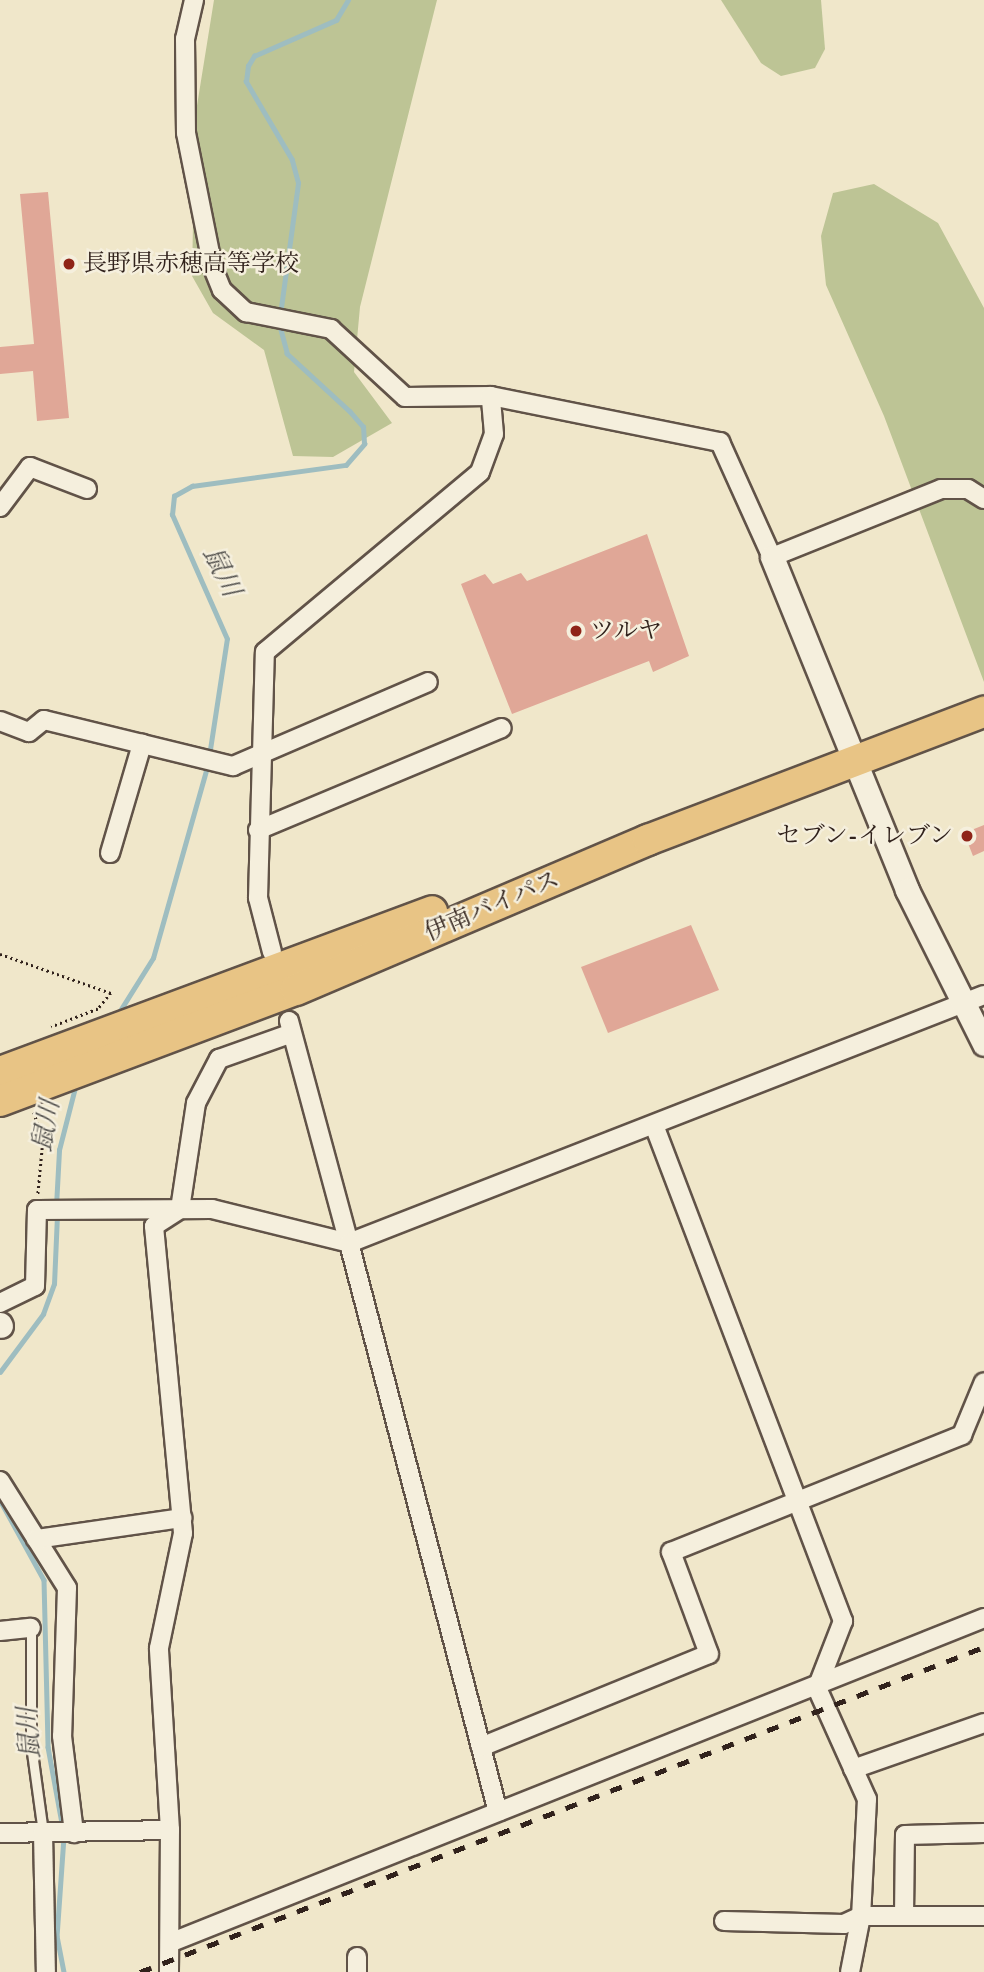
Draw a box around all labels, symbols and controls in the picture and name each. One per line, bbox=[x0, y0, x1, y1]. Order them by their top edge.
place label: 長野県赤穂高等学校 bbox=[83, 250, 299, 278]
marker: 長野県赤穂高等学校 bbox=[61, 256, 77, 272]
water label: 鼠川 bbox=[196, 542, 246, 602]
place label: ツルヤ bbox=[590, 617, 662, 645]
marker: ツルヤ bbox=[568, 623, 584, 639]
place label: セブン-イレブン bbox=[775, 822, 953, 850]
marker: セブン-イレブン bbox=[959, 828, 975, 844]
street label: 伊南バイパス bbox=[420, 865, 564, 947]
water label: 鼠川 bbox=[27, 1098, 67, 1154]
water label: 鼠川 bbox=[13, 1706, 47, 1760]

